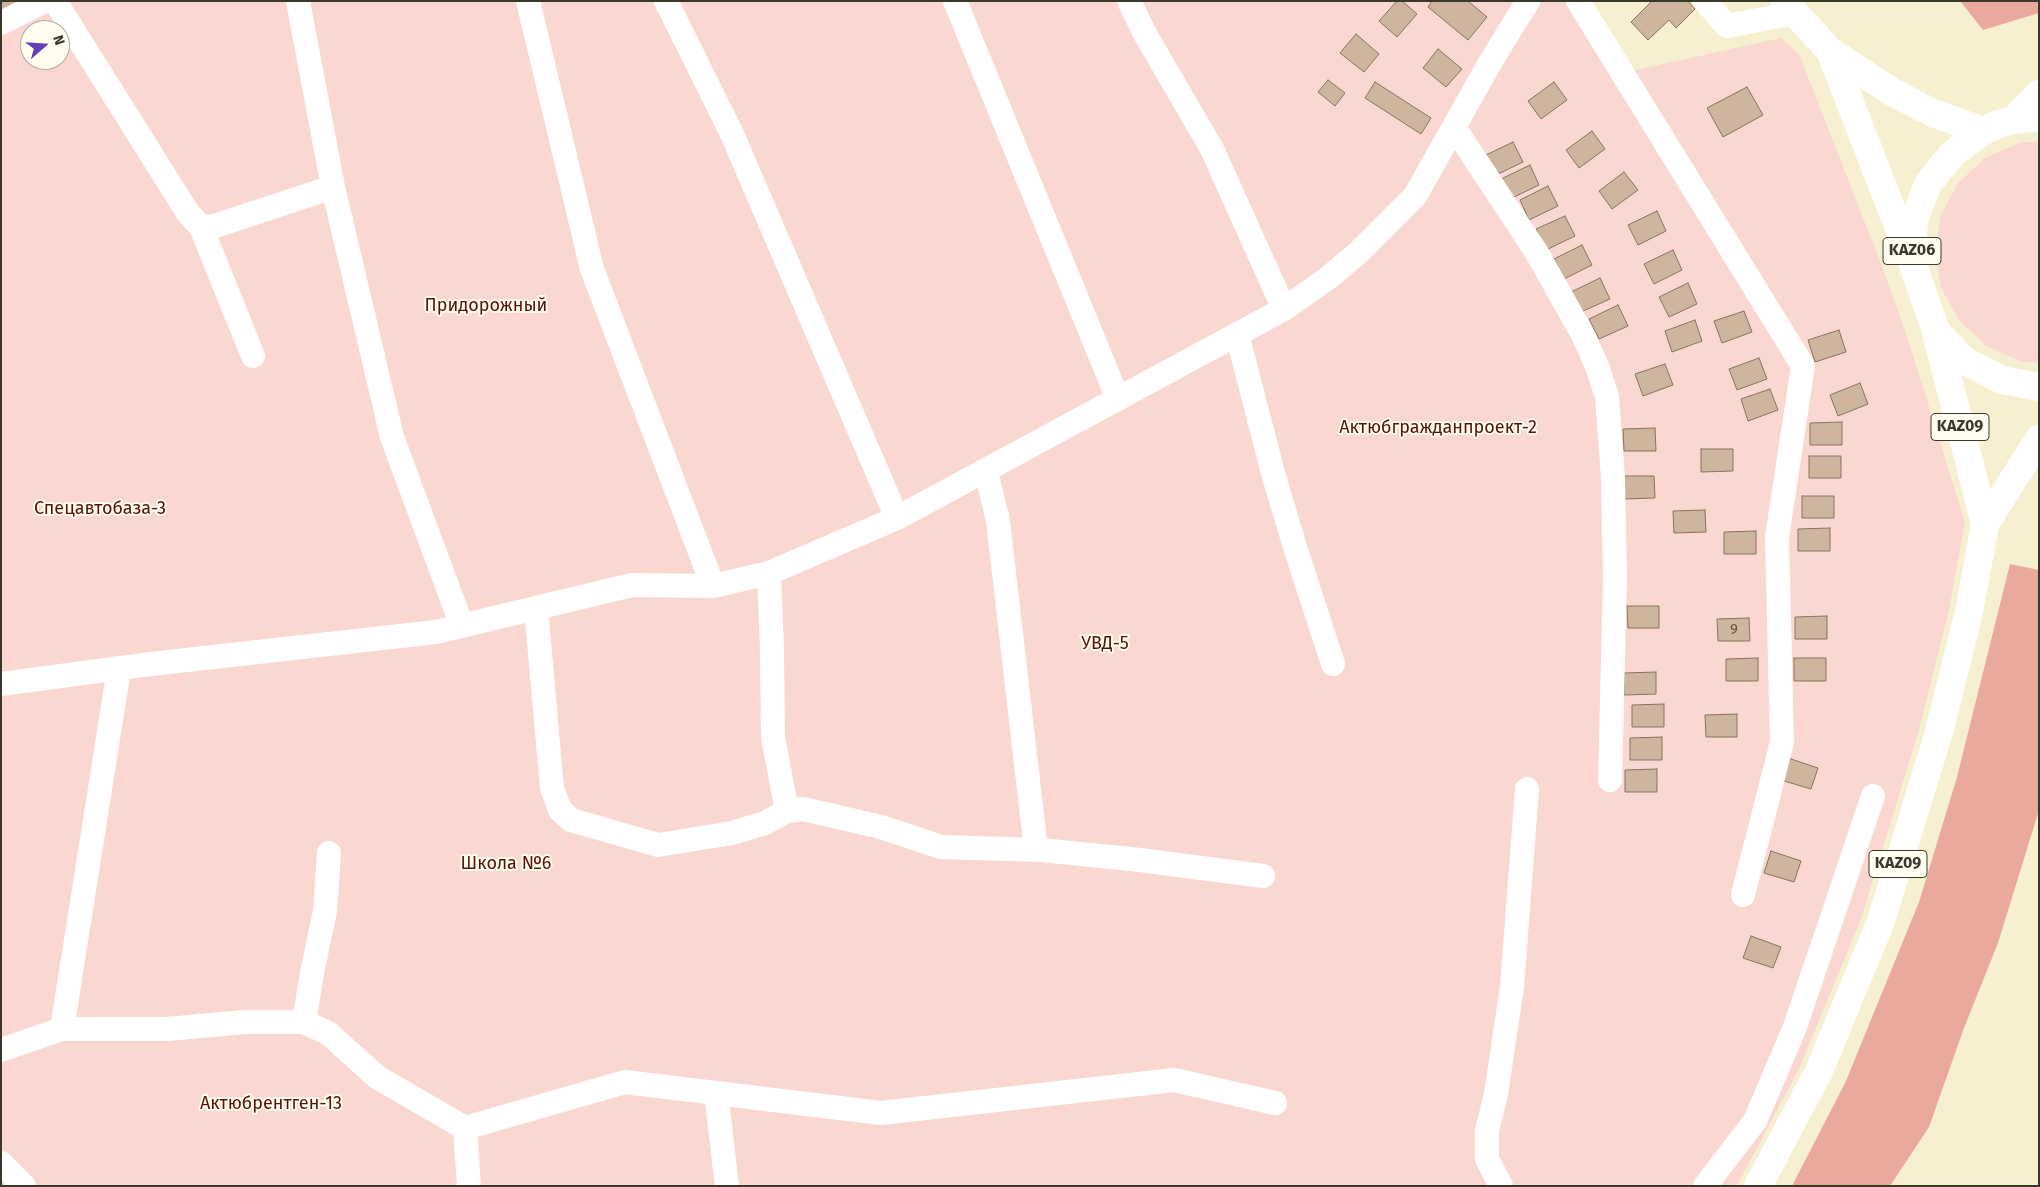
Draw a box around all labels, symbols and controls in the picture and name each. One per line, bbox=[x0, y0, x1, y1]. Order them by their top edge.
north arrow bbox=[20, 20, 70, 70]
text: N bbox=[49, 33, 68, 47]
road number: KАZ06 bbox=[1883, 238, 1941, 264]
park label: Придорожный bbox=[425, 295, 547, 317]
road number: KAZ09 bbox=[1931, 414, 1989, 441]
park label: Актюбгражданпроект-2 bbox=[1339, 417, 1537, 439]
park label: Спецавтобаза-3 bbox=[34, 498, 166, 520]
house number: 9 bbox=[1730, 621, 1738, 639]
park label: УВД-5 bbox=[1081, 633, 1129, 655]
road number: KAZ09 bbox=[1869, 851, 1927, 878]
park label: Школа №6 bbox=[461, 853, 551, 875]
park label: Актюбрентген-13 bbox=[200, 1093, 342, 1115]

